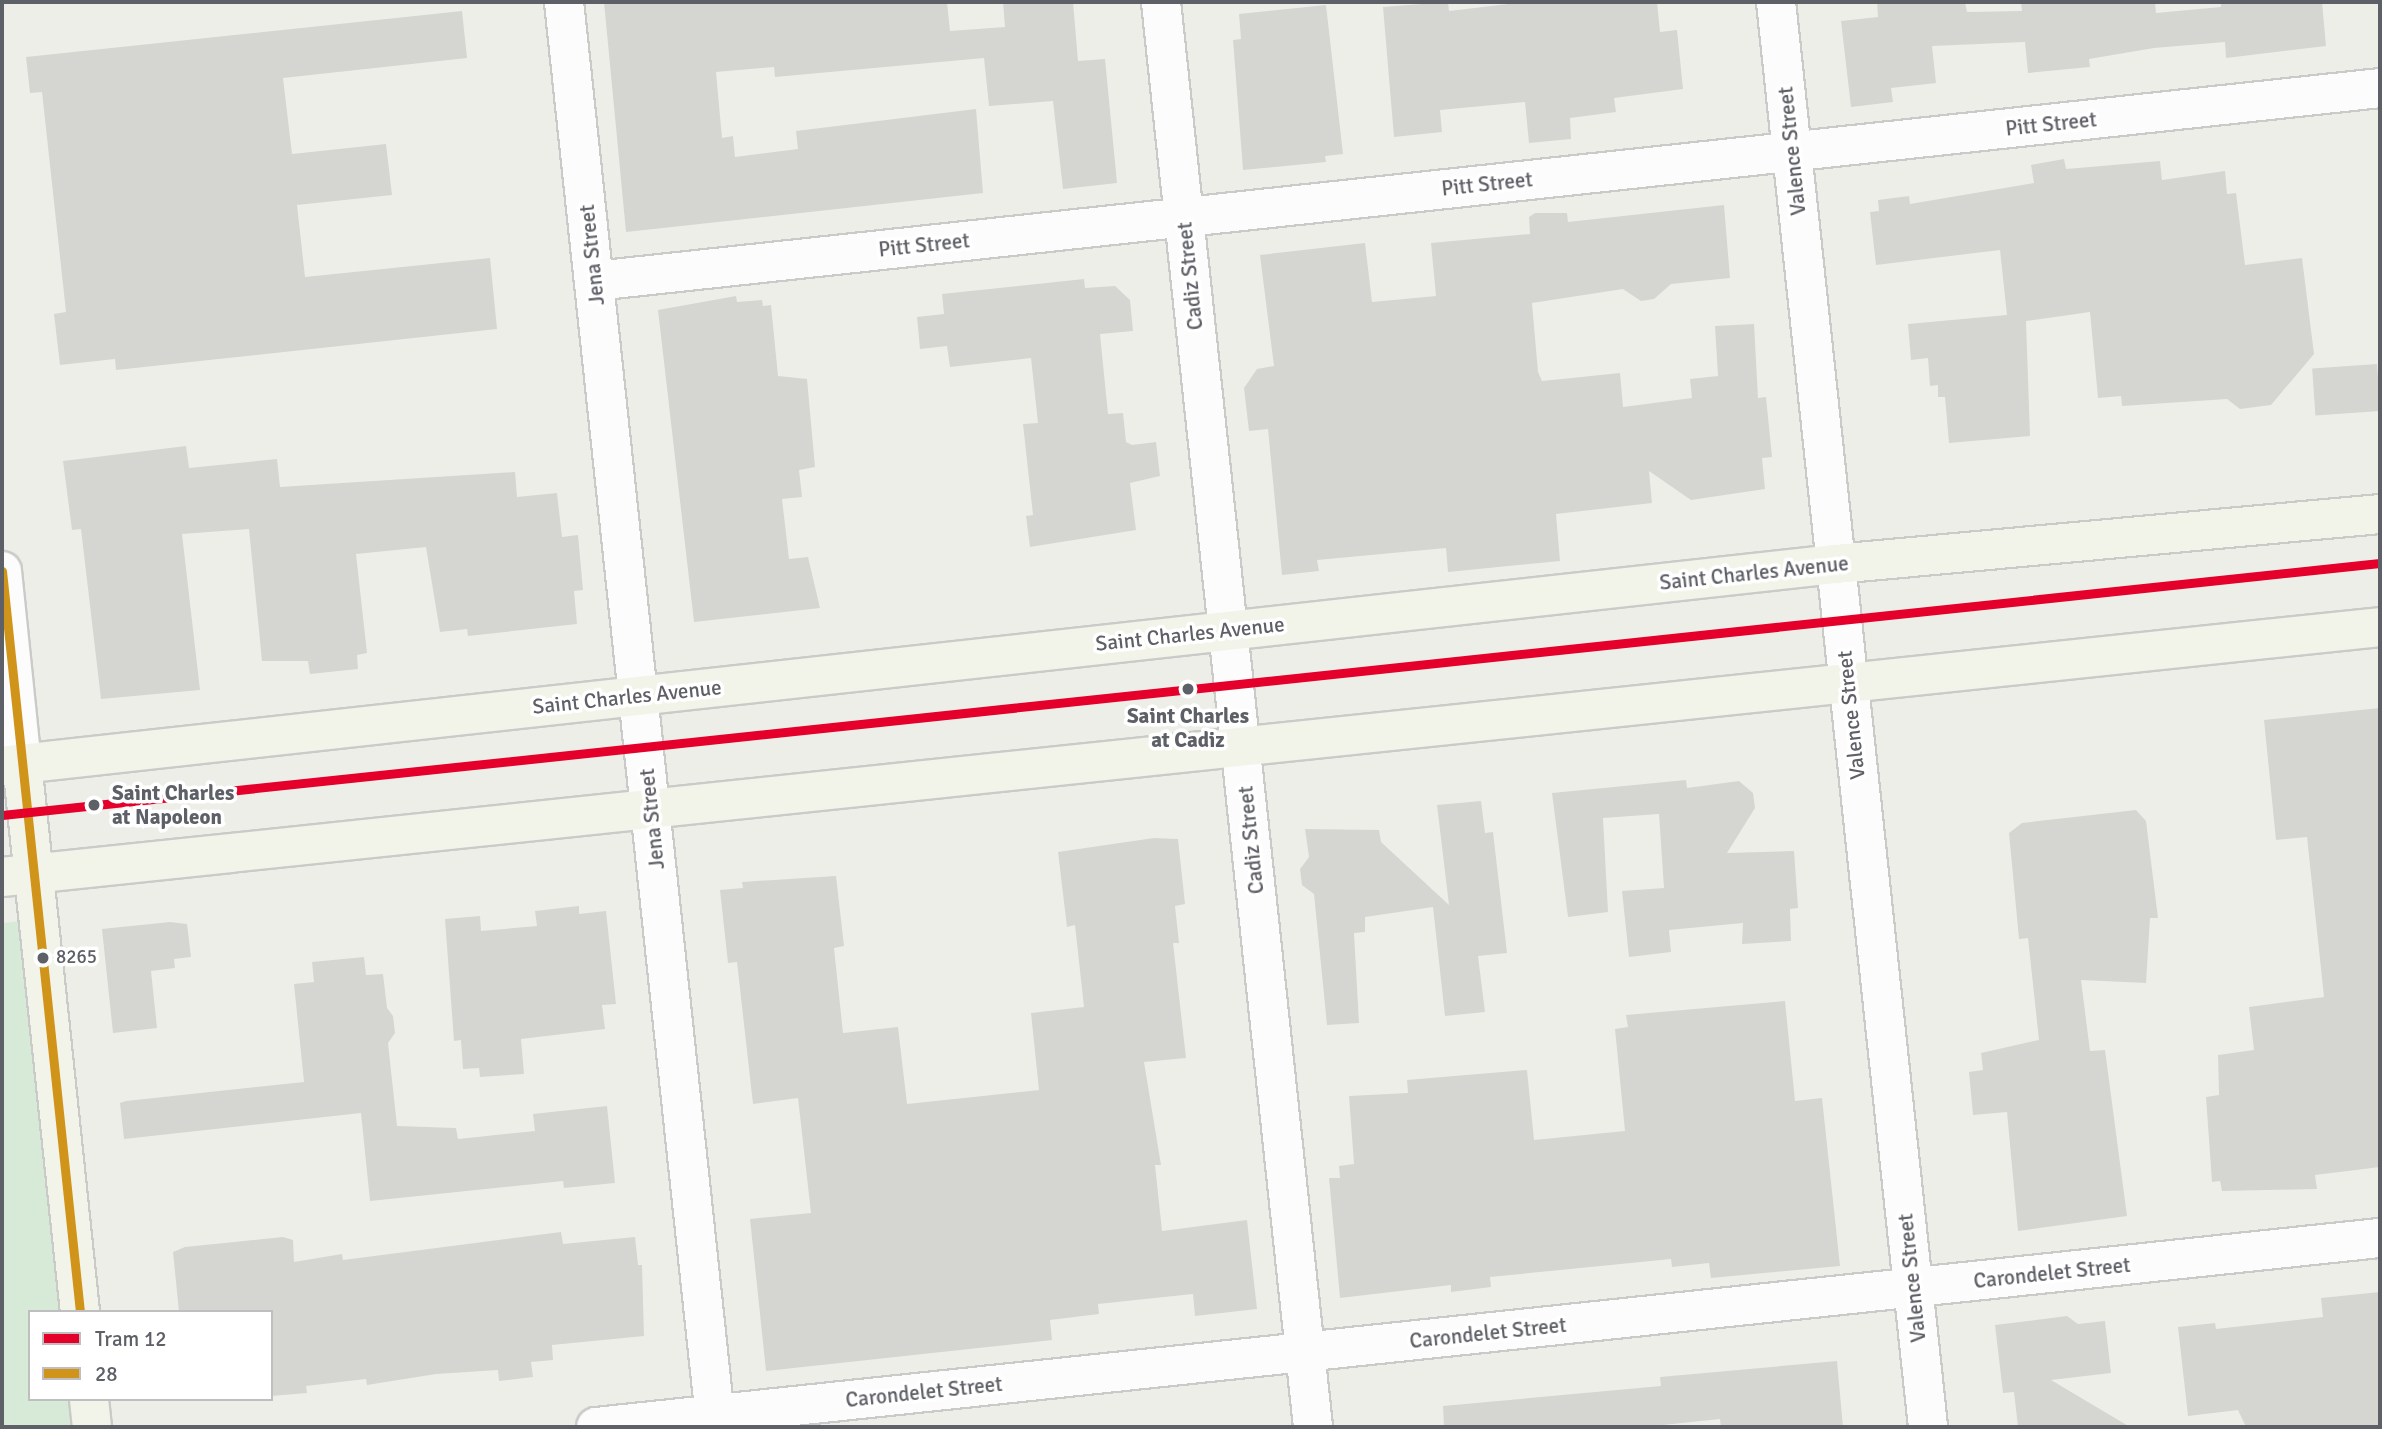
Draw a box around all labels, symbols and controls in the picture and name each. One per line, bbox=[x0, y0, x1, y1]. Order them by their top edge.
street label: Valence Street bbox=[1773, 85, 1811, 217]
street label: Pitt Street bbox=[2004, 107, 2098, 141]
street label: Pitt Street bbox=[1440, 167, 1534, 201]
street label: Jena Street bbox=[574, 203, 610, 307]
street label: Cadiz Street bbox=[1172, 221, 1208, 331]
street label: Pitt Street bbox=[877, 228, 971, 262]
street label: Saint Charles Avenue bbox=[1658, 551, 1850, 595]
street label: Saint Charles Avenue bbox=[1094, 612, 1286, 656]
street label: Valence Street bbox=[1832, 649, 1870, 781]
street label: Saint Charles Avenue bbox=[531, 675, 723, 719]
marker: Saint Charles at Cadiz bbox=[1177, 678, 1199, 700]
place label: Saint Charles at Cadiz bbox=[1127, 703, 1249, 753]
street label: Jena Street bbox=[634, 767, 670, 871]
place label: Saint Charles at Napoleon bbox=[112, 780, 234, 830]
street label: Cadiz Street bbox=[1233, 785, 1269, 895]
marker: Saint Charles at Napoleon bbox=[83, 794, 105, 816]
place label: 8265 bbox=[56, 947, 97, 969]
marker: 8265 bbox=[36, 951, 50, 965]
street label: Valence Street bbox=[1893, 1212, 1931, 1344]
street label: Carondelet Street bbox=[1972, 1252, 2132, 1294]
legend bbox=[28, 1310, 273, 1401]
street label: Carondelet Street bbox=[1408, 1312, 1568, 1354]
text: Tram 12 bbox=[95, 1326, 167, 1352]
text: 28 bbox=[95, 1361, 118, 1387]
street label: Carondelet Street bbox=[844, 1371, 1004, 1413]

